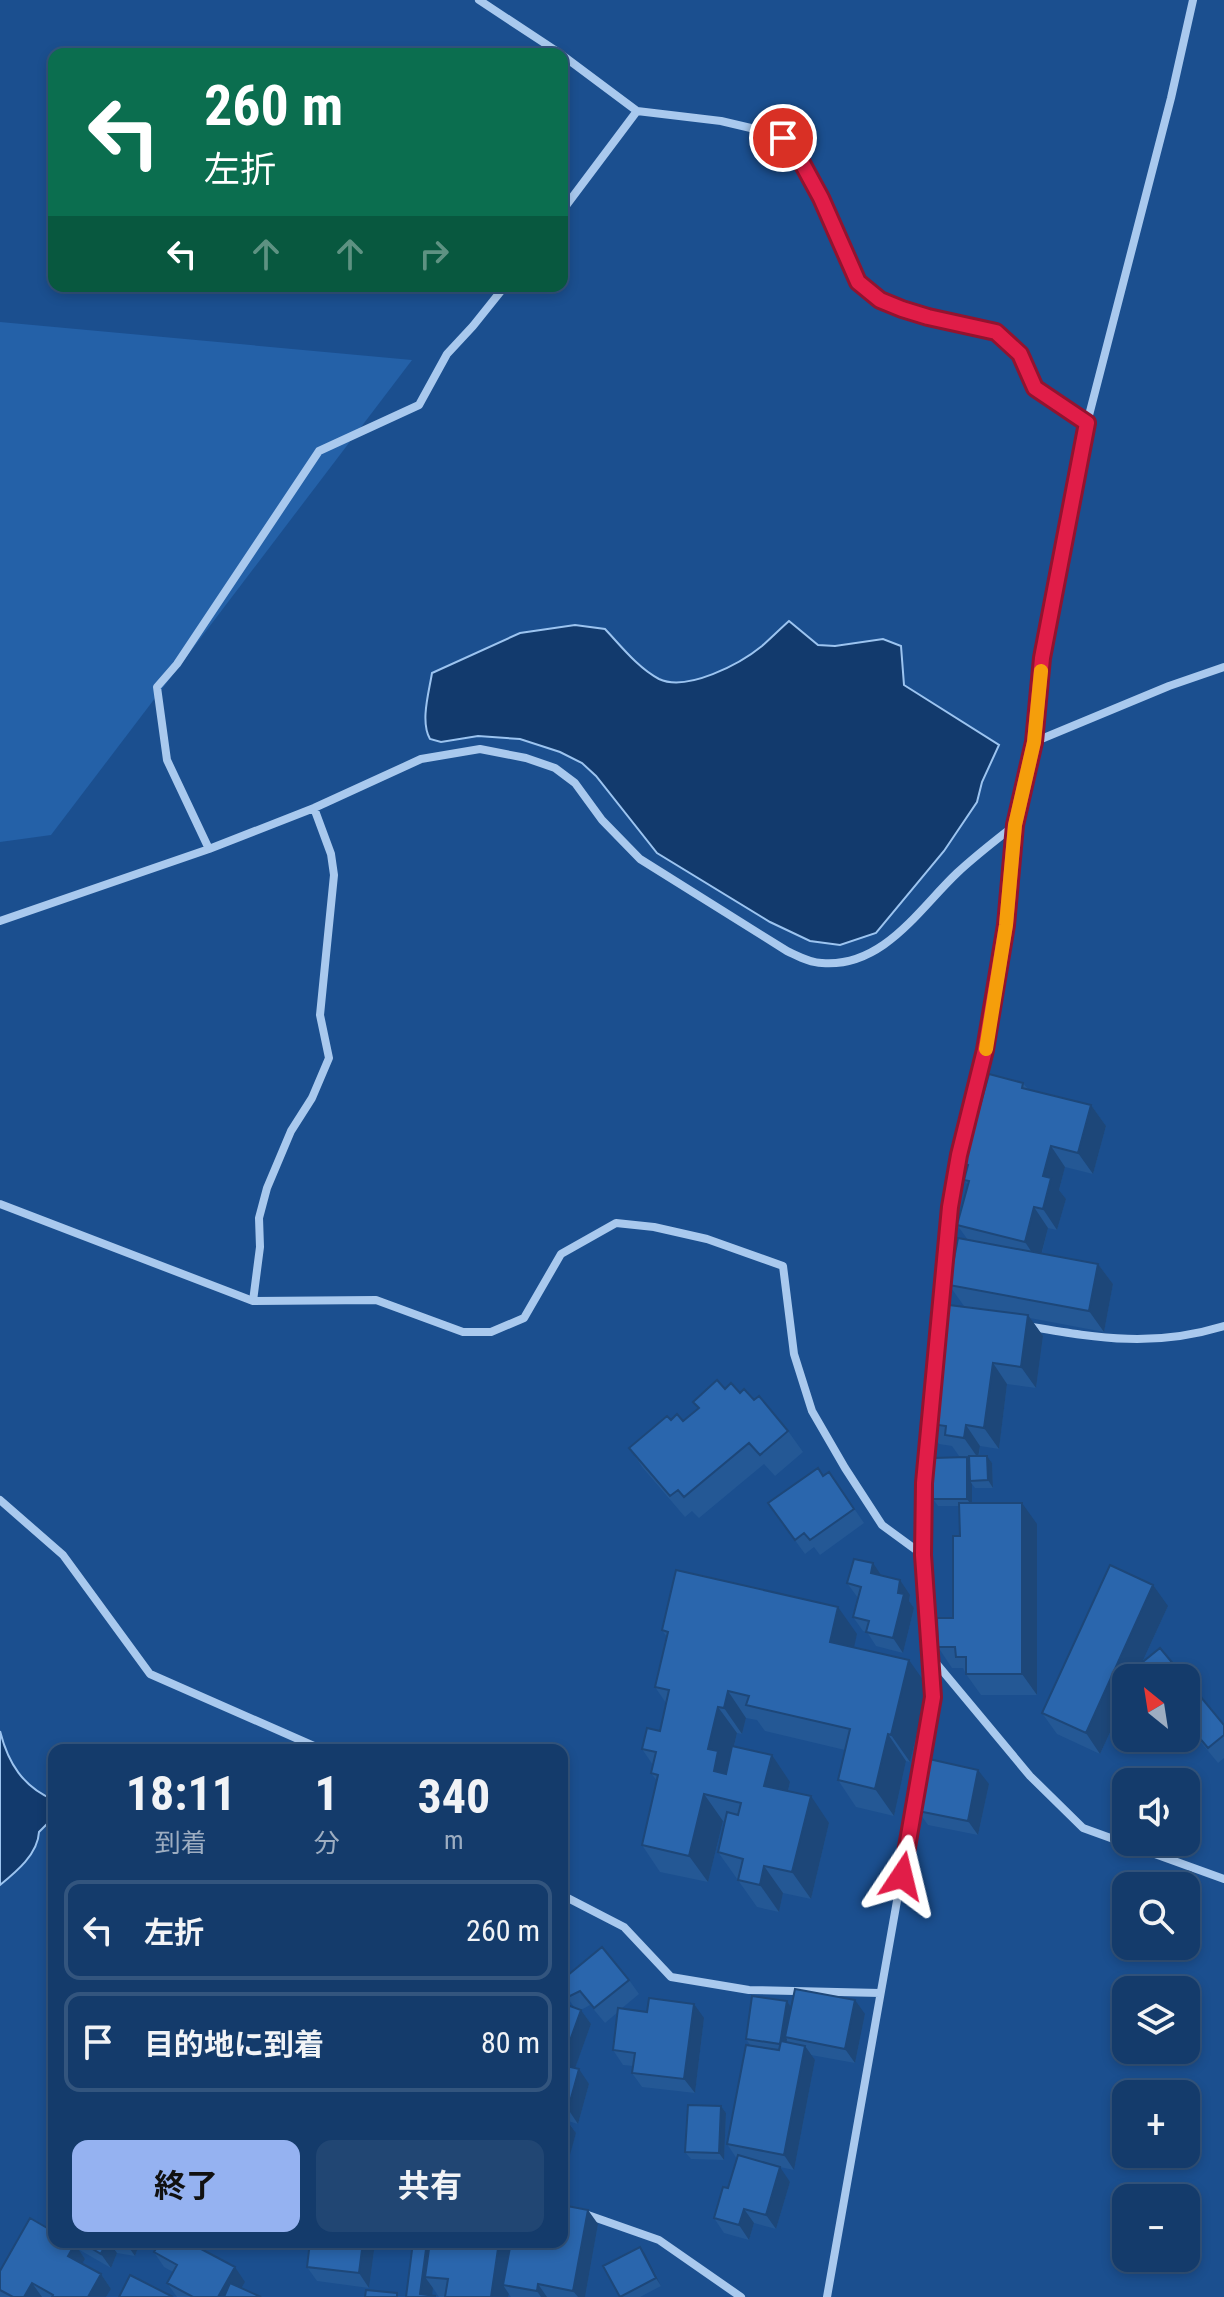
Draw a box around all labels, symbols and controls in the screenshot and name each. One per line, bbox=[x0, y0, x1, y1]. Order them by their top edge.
text: 260 m bbox=[204, 73, 343, 139]
icon: left bbox=[72, 80, 176, 184]
pin bbox=[749, 104, 817, 172]
icon: arrive bbox=[761, 116, 805, 160]
text: 左折 bbox=[204, 149, 276, 191]
icon: left bbox=[160, 232, 204, 276]
icon: ahead bbox=[244, 232, 288, 276]
icon: ahead bbox=[328, 232, 372, 276]
icon: right bbox=[412, 232, 456, 276]
north arrow bbox=[1112, 1664, 1200, 1752]
map controls bbox=[1112, 1664, 1200, 2272]
text: 18:11 bbox=[126, 1765, 236, 1822]
text: 1 bbox=[315, 1765, 339, 1822]
text: 340 bbox=[417, 1768, 490, 1825]
button: sound bbox=[1112, 1768, 1200, 1856]
text: m bbox=[444, 1825, 464, 1855]
text: 到着 bbox=[155, 1828, 207, 1858]
text: 分 bbox=[314, 1828, 340, 1858]
position arrow bbox=[860, 1834, 944, 1918]
button: search bbox=[1112, 1872, 1200, 1960]
icon: left bbox=[76, 1908, 120, 1952]
text: 260 m bbox=[466, 1913, 540, 1948]
text: 左折 bbox=[144, 1915, 204, 1950]
button: layers bbox=[1112, 1976, 1200, 2064]
icon: arrive bbox=[76, 2020, 120, 2064]
text: 80 m bbox=[481, 2025, 540, 2060]
text: 目的地に到着 bbox=[144, 2027, 324, 2062]
button: + bbox=[1112, 2080, 1200, 2168]
button: 終了 bbox=[72, 2140, 300, 2232]
button: 共有 bbox=[316, 2140, 544, 2232]
button: − bbox=[1112, 2184, 1200, 2272]

